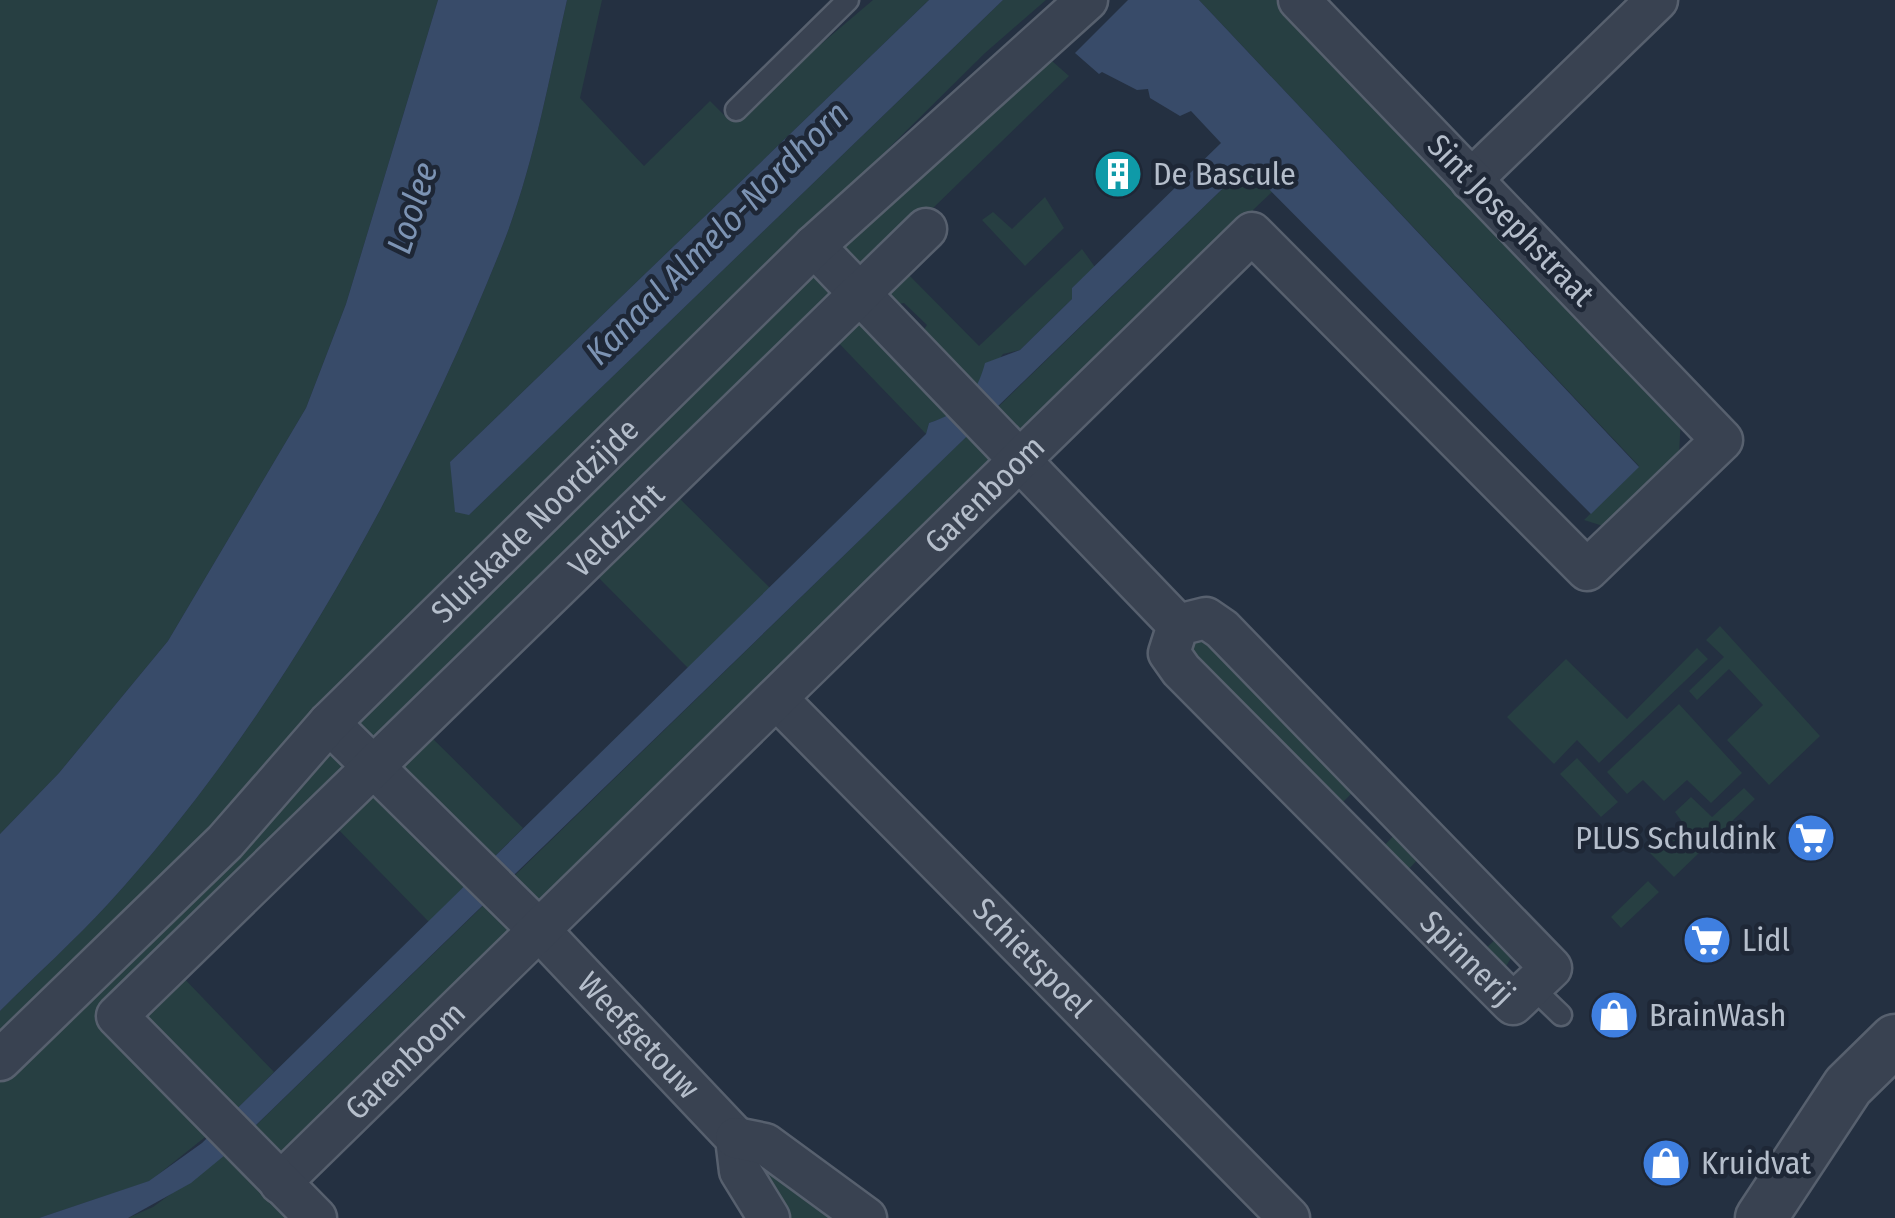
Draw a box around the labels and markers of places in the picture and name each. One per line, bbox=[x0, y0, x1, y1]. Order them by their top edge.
building icon: De Bascule bbox=[1092, 148, 1144, 200]
place label: De Bascule bbox=[1153, 155, 1296, 193]
supermarket icon: PLUS Schuldink bbox=[1785, 812, 1837, 864]
place label: PLUS Schuldink bbox=[1575, 819, 1776, 857]
supermarket icon: Lidl bbox=[1681, 914, 1733, 966]
place label: Lidl bbox=[1742, 921, 1790, 959]
shop icon: BrainWash bbox=[1588, 989, 1640, 1041]
place label: BrainWash bbox=[1649, 996, 1786, 1034]
shop icon: Kruidvat bbox=[1640, 1137, 1692, 1189]
place label: Kruidvat bbox=[1701, 1144, 1812, 1182]

